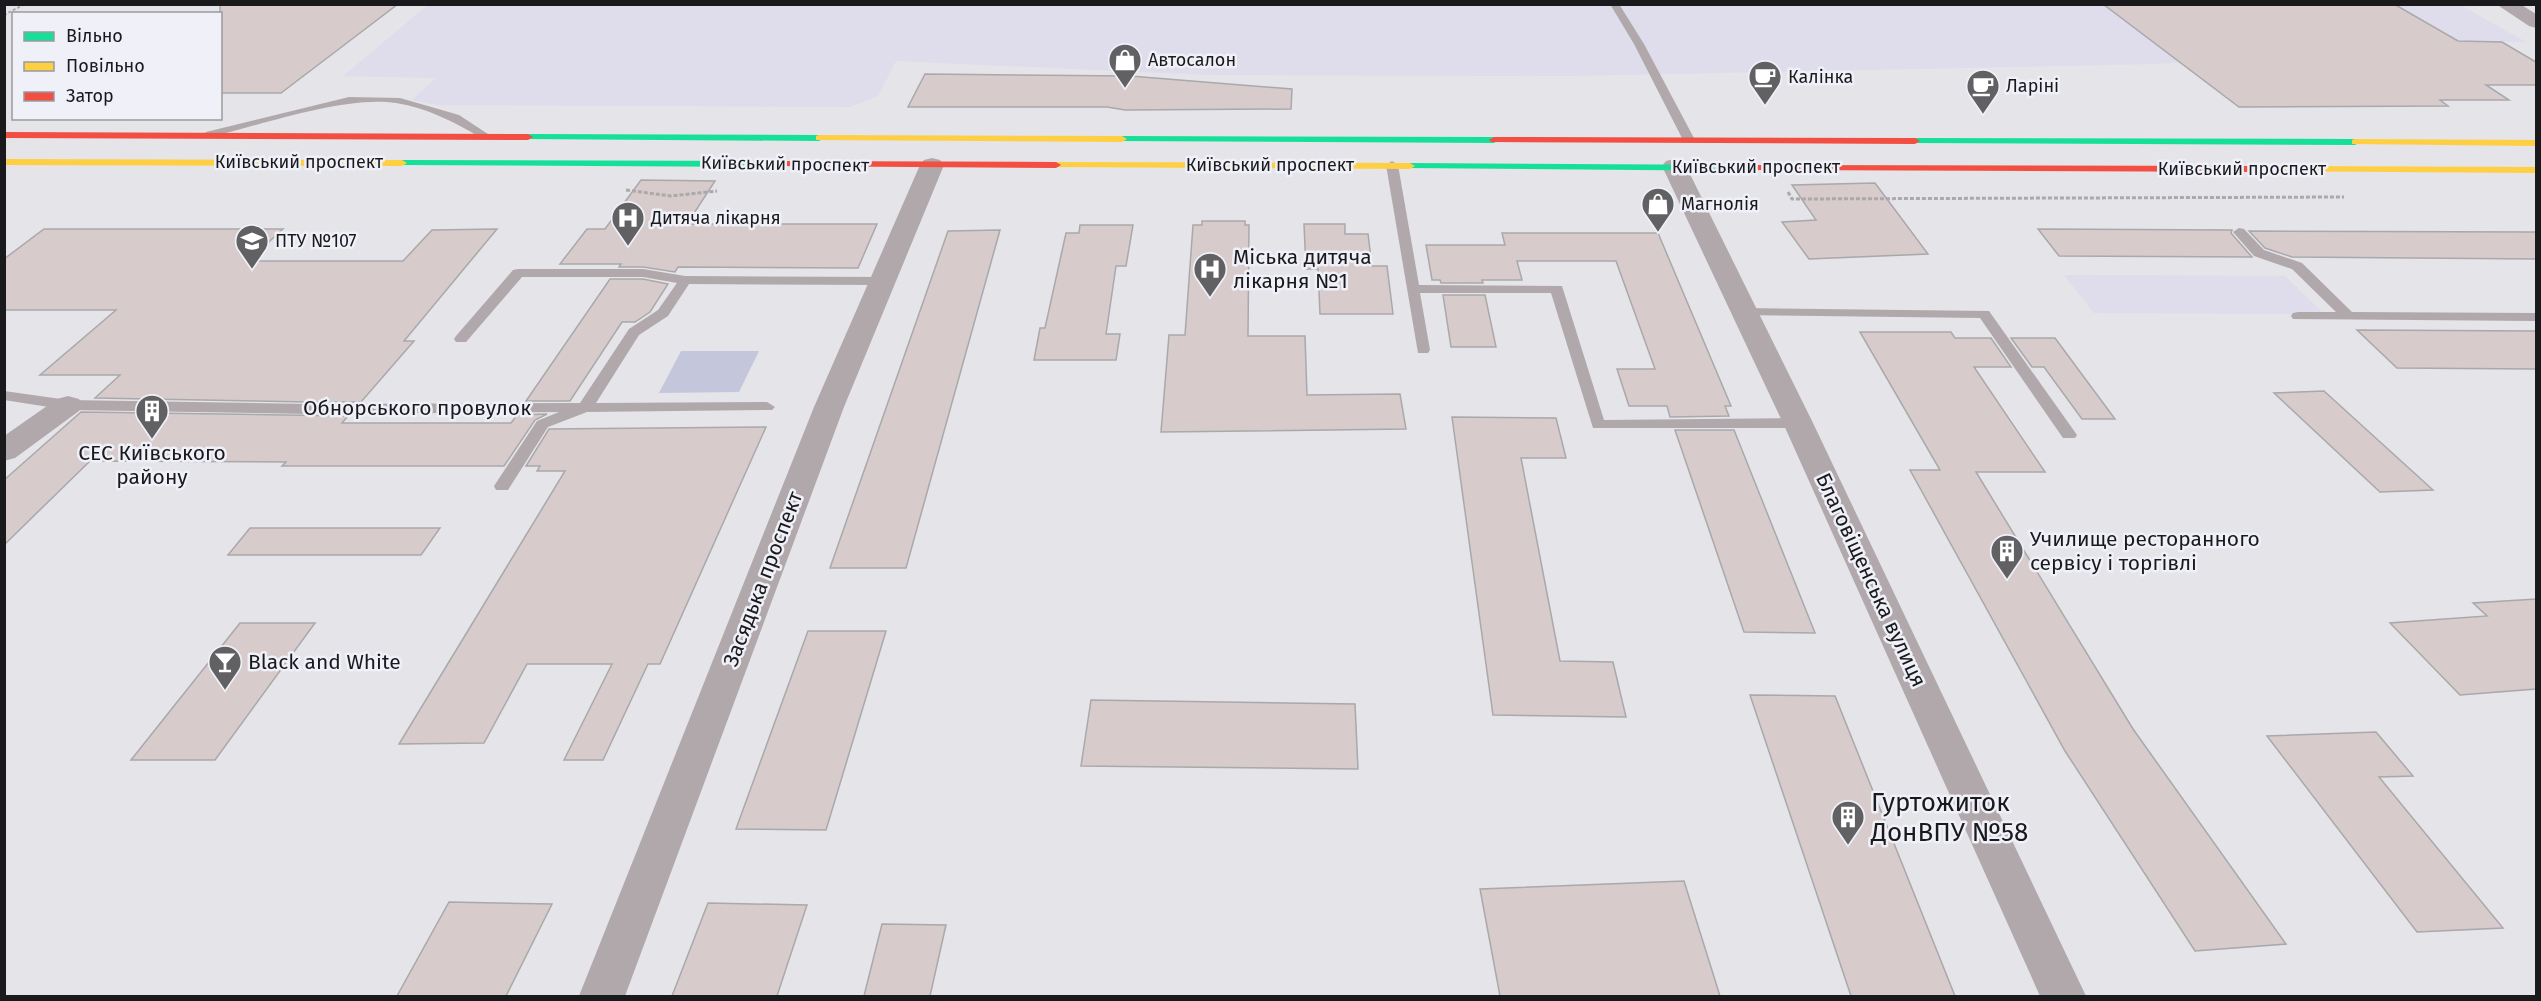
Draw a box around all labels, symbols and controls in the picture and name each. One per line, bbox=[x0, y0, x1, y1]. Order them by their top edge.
legend bbox=[12, 12, 222, 120]
text: Вільно bbox=[66, 25, 123, 47]
shop icon: Автосалон bbox=[1107, 42, 1143, 89]
place label: Автосалон bbox=[1148, 49, 1236, 71]
text: Повільно bbox=[66, 55, 145, 77]
cafe icon: Калінка bbox=[1747, 59, 1783, 106]
place label: Калінка bbox=[1788, 66, 1853, 88]
cafe icon: Ларіні bbox=[1965, 68, 2001, 115]
place label: Ларіні bbox=[2006, 75, 2059, 97]
text: Затор bbox=[66, 85, 114, 107]
street label: Київський проспект bbox=[215, 151, 384, 173]
street label: Київський проспект bbox=[701, 152, 870, 176]
street label: Київський проспект bbox=[1186, 154, 1355, 176]
street label: Київський проспект bbox=[1672, 156, 1841, 178]
street label: Київський проспект bbox=[2158, 158, 2327, 180]
shop icon: Магнолія bbox=[1640, 186, 1676, 233]
place label: Магнолія bbox=[1681, 193, 1759, 215]
hospital icon: Дитяча лікарня bbox=[610, 200, 646, 247]
place label: Дитяча лікарня bbox=[650, 207, 781, 229]
school or university icon: ПТУ №107 bbox=[234, 223, 270, 270]
place label: ПТУ №107 bbox=[275, 230, 357, 252]
place label: Міська дитяча лікарня №1 bbox=[1233, 244, 1372, 294]
hospital icon: Міська дитяча лікарня №1 bbox=[1192, 251, 1228, 298]
building icon: СЕС Київського району bbox=[134, 393, 170, 440]
street label: Обнорського провулок bbox=[303, 395, 531, 421]
place label: СЕС Київського району bbox=[78, 440, 226, 490]
street label: Благовіщенська вулиця bbox=[1810, 469, 1932, 691]
street label: Засядька проспект bbox=[718, 487, 809, 670]
place label: Училище ресторанного сервісу і торгівлі bbox=[2030, 526, 2260, 576]
building icon: Училище ресторанного сервісу і торгівлі bbox=[1989, 533, 2025, 580]
bar icon: Black and White bbox=[207, 644, 243, 691]
place label: Black and White bbox=[248, 649, 401, 675]
place label: Гуртожиток ДонВПУ №58 bbox=[1870, 787, 2028, 848]
building icon: Гуртожиток ДонВПУ №58 bbox=[1830, 799, 1866, 846]

